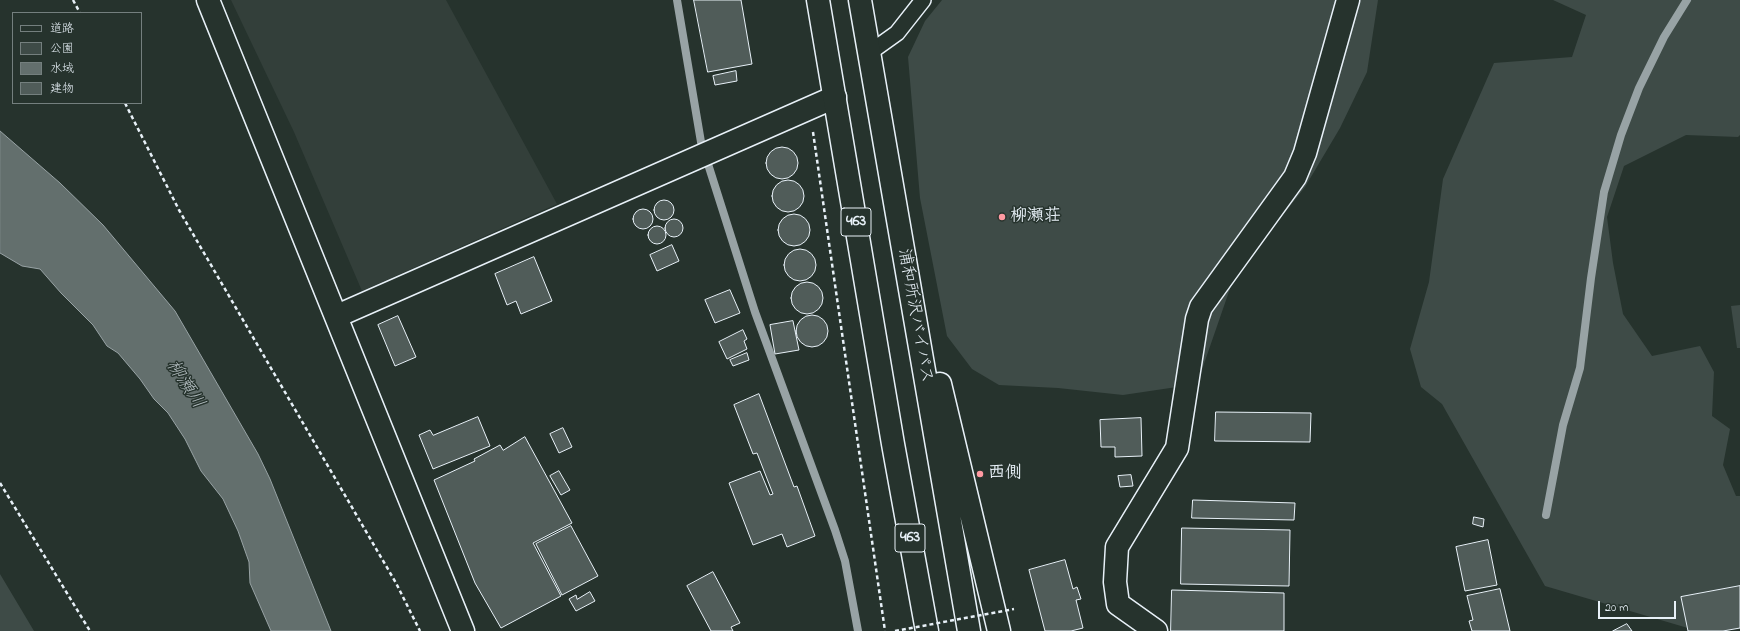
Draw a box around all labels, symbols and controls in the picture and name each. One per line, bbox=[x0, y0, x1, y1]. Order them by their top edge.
legend bbox=[12, 12, 142, 104]
text: 道路 bbox=[50, 20, 74, 38]
text: 公園 bbox=[50, 40, 74, 58]
text: 水域 bbox=[50, 60, 74, 78]
text: 建物 bbox=[50, 80, 74, 98]
place label: 柳瀬荘 bbox=[1010, 207, 1061, 227]
road number: 463 bbox=[841, 208, 871, 236]
marker: 柳瀬荘 bbox=[997, 212, 1007, 222]
street label: 浦和所沢バイパス bbox=[892, 247, 936, 385]
water label: 柳瀬川 bbox=[160, 356, 208, 414]
place label: 西側 bbox=[988, 464, 1022, 484]
marker: 西側 bbox=[975, 469, 985, 479]
road number: 463 bbox=[895, 524, 925, 552]
scale bar bbox=[1600, 593, 1678, 619]
text: 20 m bbox=[1605, 599, 1628, 617]

